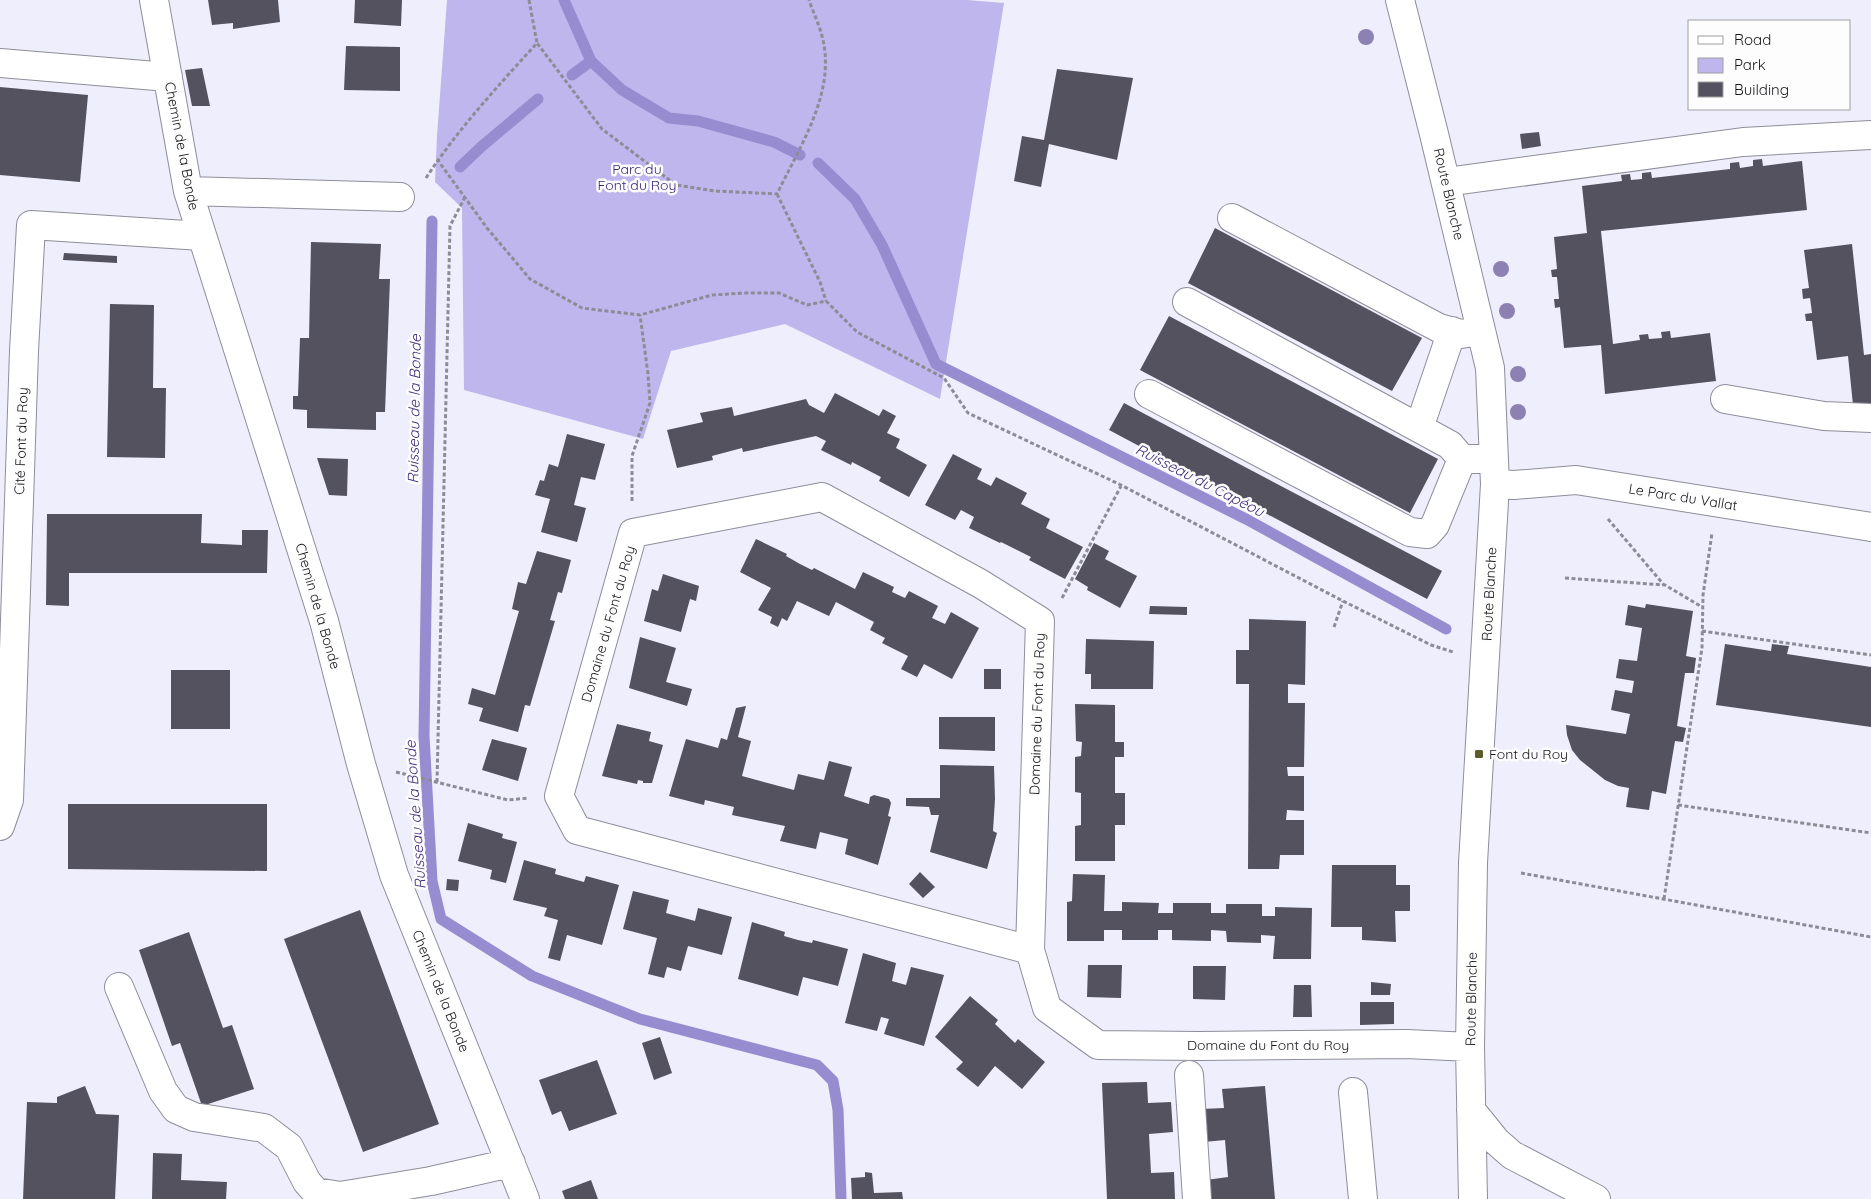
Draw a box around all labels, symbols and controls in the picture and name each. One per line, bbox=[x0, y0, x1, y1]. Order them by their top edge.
legend bbox=[1688, 20, 1851, 110]
text: Road bbox=[1734, 30, 1771, 49]
text: Park bbox=[1734, 55, 1766, 74]
street label: Chemin de la Bonde bbox=[161, 80, 203, 212]
text: Building bbox=[1734, 80, 1789, 99]
street label: Route Blanche bbox=[1430, 146, 1468, 242]
park label: Parc du Font du Roy bbox=[597, 160, 677, 194]
water label: Ruisseau de la Bonde bbox=[403, 334, 425, 484]
street label: Cité Font du Roy bbox=[10, 387, 32, 495]
water label: Ruisseau du Capéou bbox=[1133, 439, 1269, 521]
street label: Le Parc du Vallat bbox=[1627, 480, 1739, 515]
street label: Chemin de la Bonde bbox=[291, 541, 345, 671]
street label: Domaine du Font du Roy bbox=[577, 544, 639, 704]
street label: Route Blanche bbox=[1478, 546, 1500, 641]
street label: Domaine du Font du Roy bbox=[1025, 633, 1049, 795]
water label: Ruisseau de la Bonde bbox=[400, 739, 430, 890]
place label: Font du Roy bbox=[1489, 745, 1568, 763]
marker: Font du Roy bbox=[1473, 748, 1485, 760]
street label: Chemin de la Bonde bbox=[408, 927, 474, 1055]
street label: Route Blanche bbox=[1461, 952, 1481, 1046]
street label: Domaine du Font du Roy bbox=[1187, 1036, 1349, 1054]

